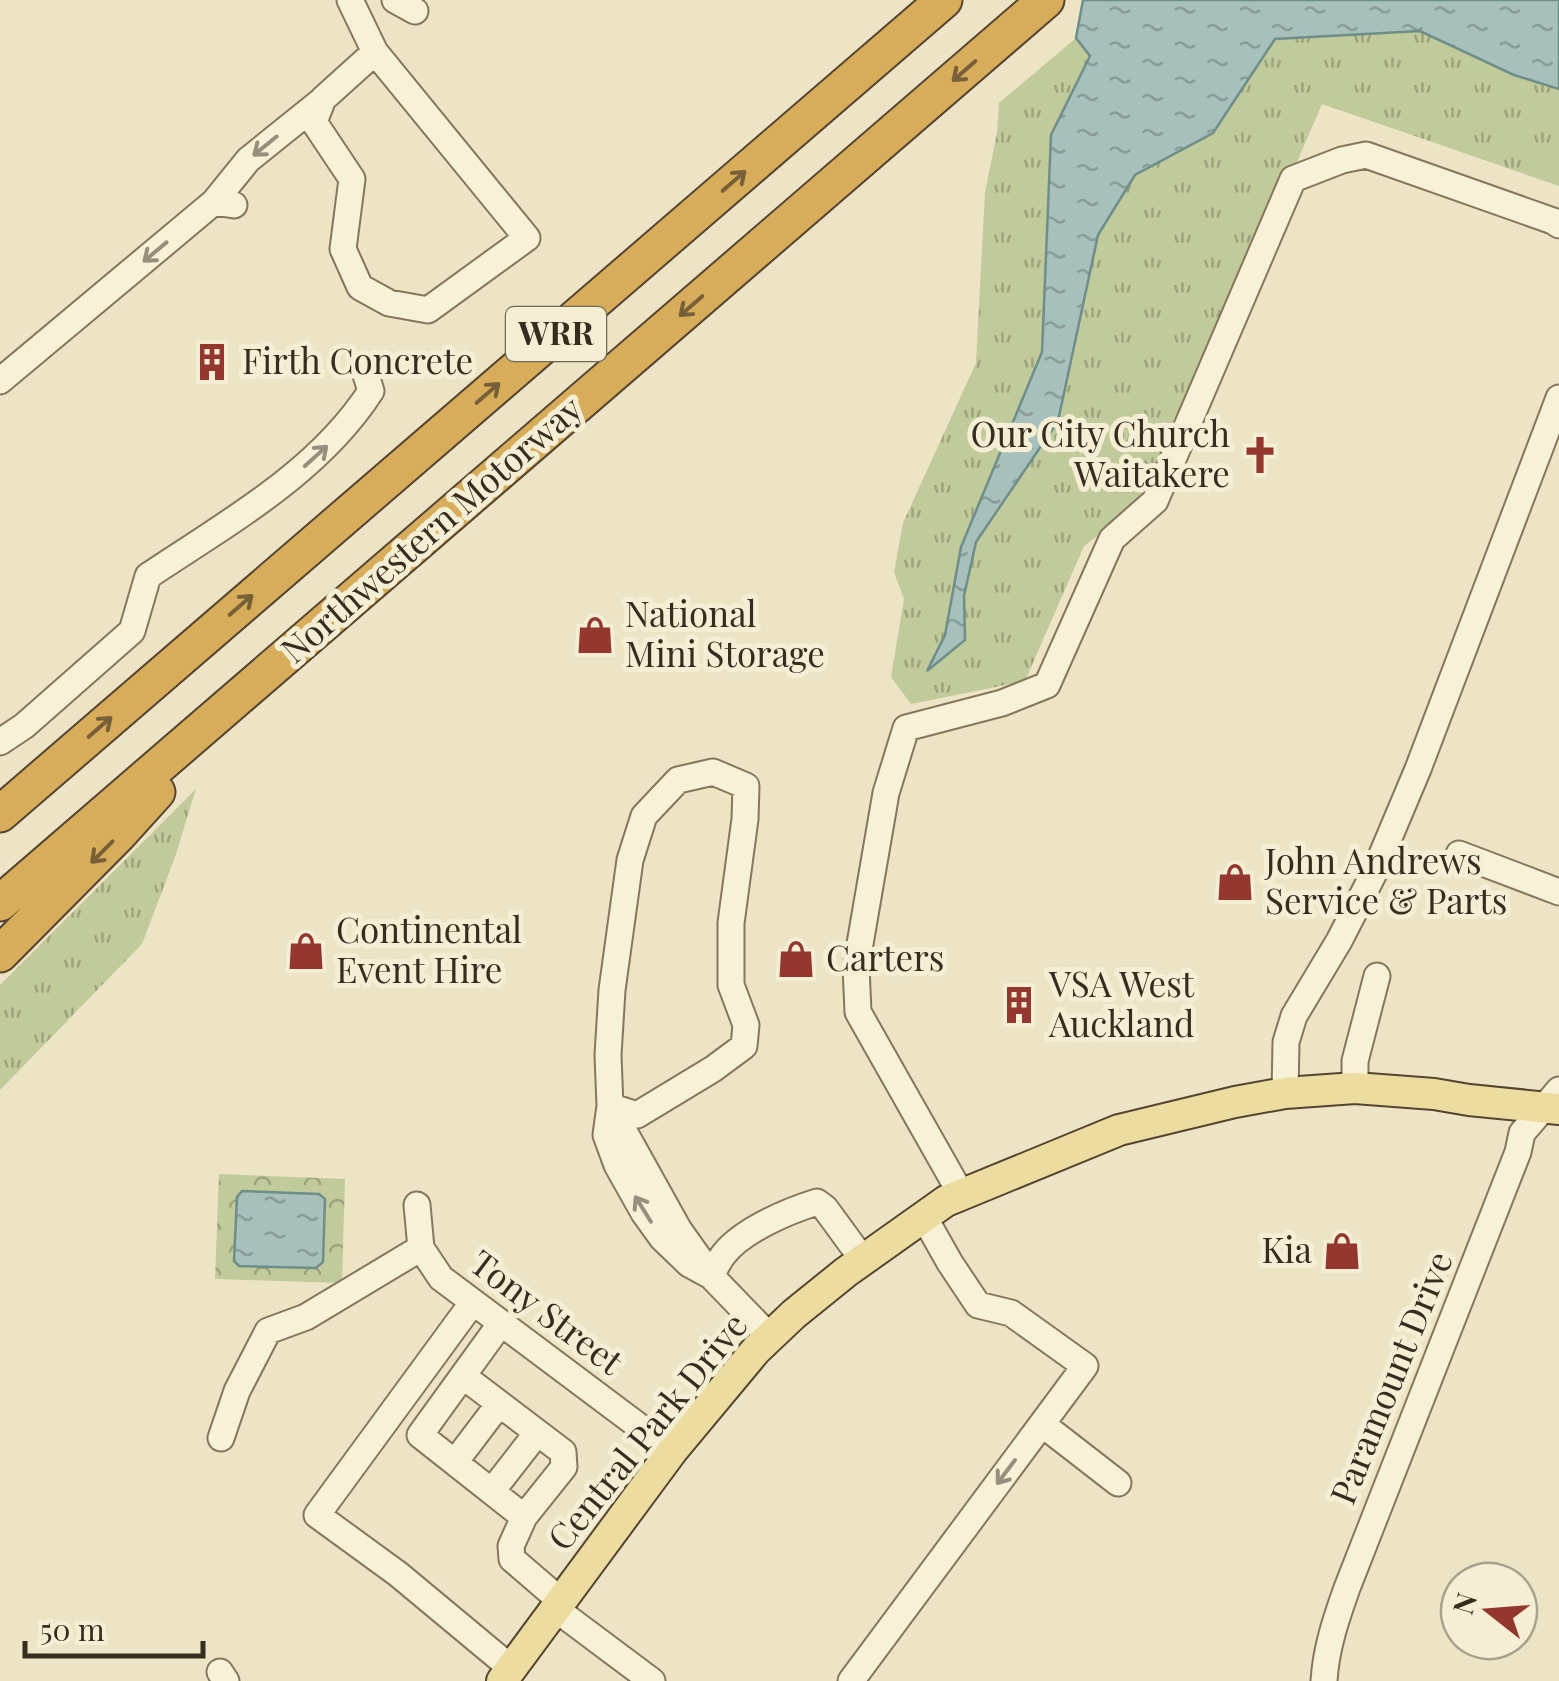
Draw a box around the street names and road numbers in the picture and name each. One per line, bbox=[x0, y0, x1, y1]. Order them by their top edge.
road number: WRR bbox=[506, 307, 606, 361]
street label: Northwestern Motorway bbox=[270, 384, 591, 672]
street label: Tony Street bbox=[462, 1238, 634, 1384]
street label: Paramount Drive bbox=[1318, 1244, 1462, 1510]
street label: Central Park Drive bbox=[536, 1302, 756, 1559]

